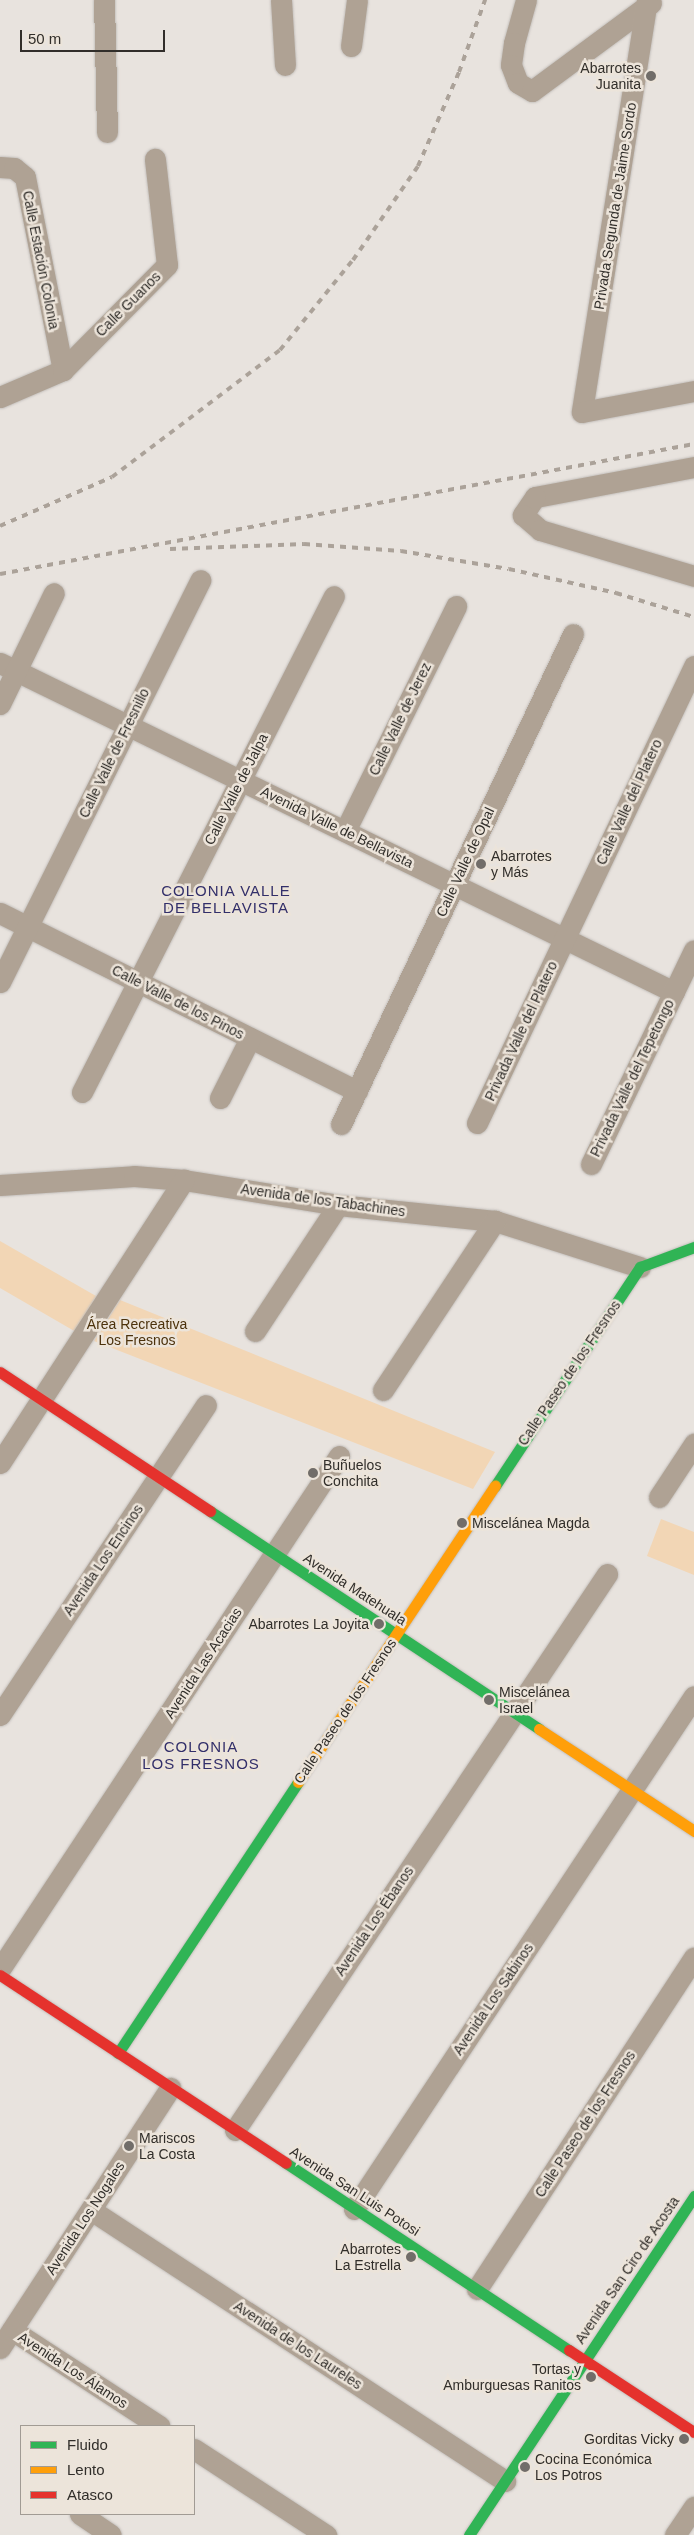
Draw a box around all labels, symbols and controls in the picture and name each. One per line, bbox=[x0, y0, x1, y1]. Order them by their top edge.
scale bar bbox=[22, 20, 168, 52]
text: 50 m bbox=[28, 30, 61, 47]
place label: Abarrotes Juanita bbox=[580, 60, 641, 92]
marker: Abarrotes Juanita bbox=[645, 70, 657, 82]
street label: Privada Segunda de Jaime Sordo bbox=[590, 101, 640, 311]
street label: Calle Estación Colonia bbox=[19, 189, 63, 331]
street label: Calle Guanos bbox=[92, 268, 164, 340]
street label: Calle Valle de Jerez bbox=[365, 660, 435, 778]
street label: Calle Valle de Fresnillo bbox=[75, 685, 153, 821]
street label: Calle Valle de Jalpa bbox=[201, 731, 271, 847]
street label: Calle Valle del Platero bbox=[592, 737, 666, 867]
street label: Avenida Valle de Bellavista bbox=[258, 783, 416, 871]
street label: Calle Valle de Opal bbox=[432, 805, 498, 919]
place label: Abarrotes y Más bbox=[491, 848, 552, 880]
marker: Abarrotes y Más bbox=[475, 858, 487, 870]
district label: COLONIA VALLE DE BELLAVISTA bbox=[159, 881, 293, 916]
street label: Privada Valle del Platero bbox=[481, 958, 561, 1104]
street label: Calle Valle de los Pinos bbox=[109, 961, 247, 1043]
street label: Privada Valle del Tepetongo bbox=[586, 996, 678, 1160]
street label: Avenida de los Tabachines bbox=[239, 1180, 407, 1220]
street label: Calle Paseo de los Fresnos bbox=[514, 1297, 624, 1449]
park label: Área Recreativa Los Fresnos bbox=[87, 1316, 187, 1348]
place label: Buñuelos Conchita bbox=[323, 1457, 381, 1490]
marker: Buñuelos Conchita bbox=[307, 1467, 319, 1479]
street label: Avenida Los Encinos bbox=[60, 1501, 146, 1619]
place label: Miscelánea Magda bbox=[472, 1515, 590, 1531]
marker: Miscelánea Magda bbox=[456, 1517, 468, 1529]
street label: Avenida Matehuala bbox=[300, 1549, 410, 1629]
street label: Avenida Las Acacias bbox=[161, 1604, 245, 1722]
place label: Abarrotes La Joyita bbox=[248, 1616, 369, 1632]
marker: Abarrotes La Joyita bbox=[373, 1618, 385, 1630]
street label: Calle Paseo de los Fresnos bbox=[290, 1635, 400, 1787]
place label: Miscelánea Israel bbox=[499, 1684, 570, 1716]
marker: Miscelánea Israel bbox=[483, 1694, 495, 1706]
district label: COLONIA LOS FRESNOS bbox=[141, 1737, 261, 1772]
street label: Avenida Los Ébanos bbox=[331, 1863, 417, 1979]
street label: Avenida Los Sabinos bbox=[449, 1940, 537, 2058]
street label: Calle Paseo de los Fresnos bbox=[531, 2048, 639, 2200]
place label: Mariscos La Costa bbox=[139, 2130, 195, 2162]
marker: Mariscos La Costa bbox=[123, 2140, 135, 2152]
street label: Avenida San Luis Potosi bbox=[287, 2143, 423, 2239]
street label: Avenida Los Nogales bbox=[42, 2158, 128, 2278]
street label: Avenida San Ciro de Acosta bbox=[571, 2193, 683, 2347]
place label: Abarrotes La Estrella bbox=[335, 2241, 401, 2274]
marker: Abarrotes La Estrella bbox=[405, 2251, 417, 2263]
street label: Avenida de los Laureles bbox=[231, 2297, 365, 2393]
street label: Avenida Los Álamos bbox=[15, 2328, 131, 2412]
place label: Tortas y Amburguesas Ranitos bbox=[443, 2361, 581, 2394]
marker: Tortas y Amburguesas Ranitos bbox=[585, 2371, 597, 2383]
legend bbox=[20, 2425, 195, 2515]
place label: Gorditas Vicky bbox=[584, 2431, 674, 2447]
marker: Gorditas Vicky bbox=[678, 2433, 690, 2445]
text: Fluido bbox=[67, 2436, 108, 2453]
place label: Cocina Económica Los Potros bbox=[535, 2451, 652, 2484]
text: Lento bbox=[67, 2461, 105, 2478]
marker: Cocina Económica Los Potros bbox=[519, 2461, 531, 2473]
text: Atasco bbox=[67, 2486, 113, 2503]

